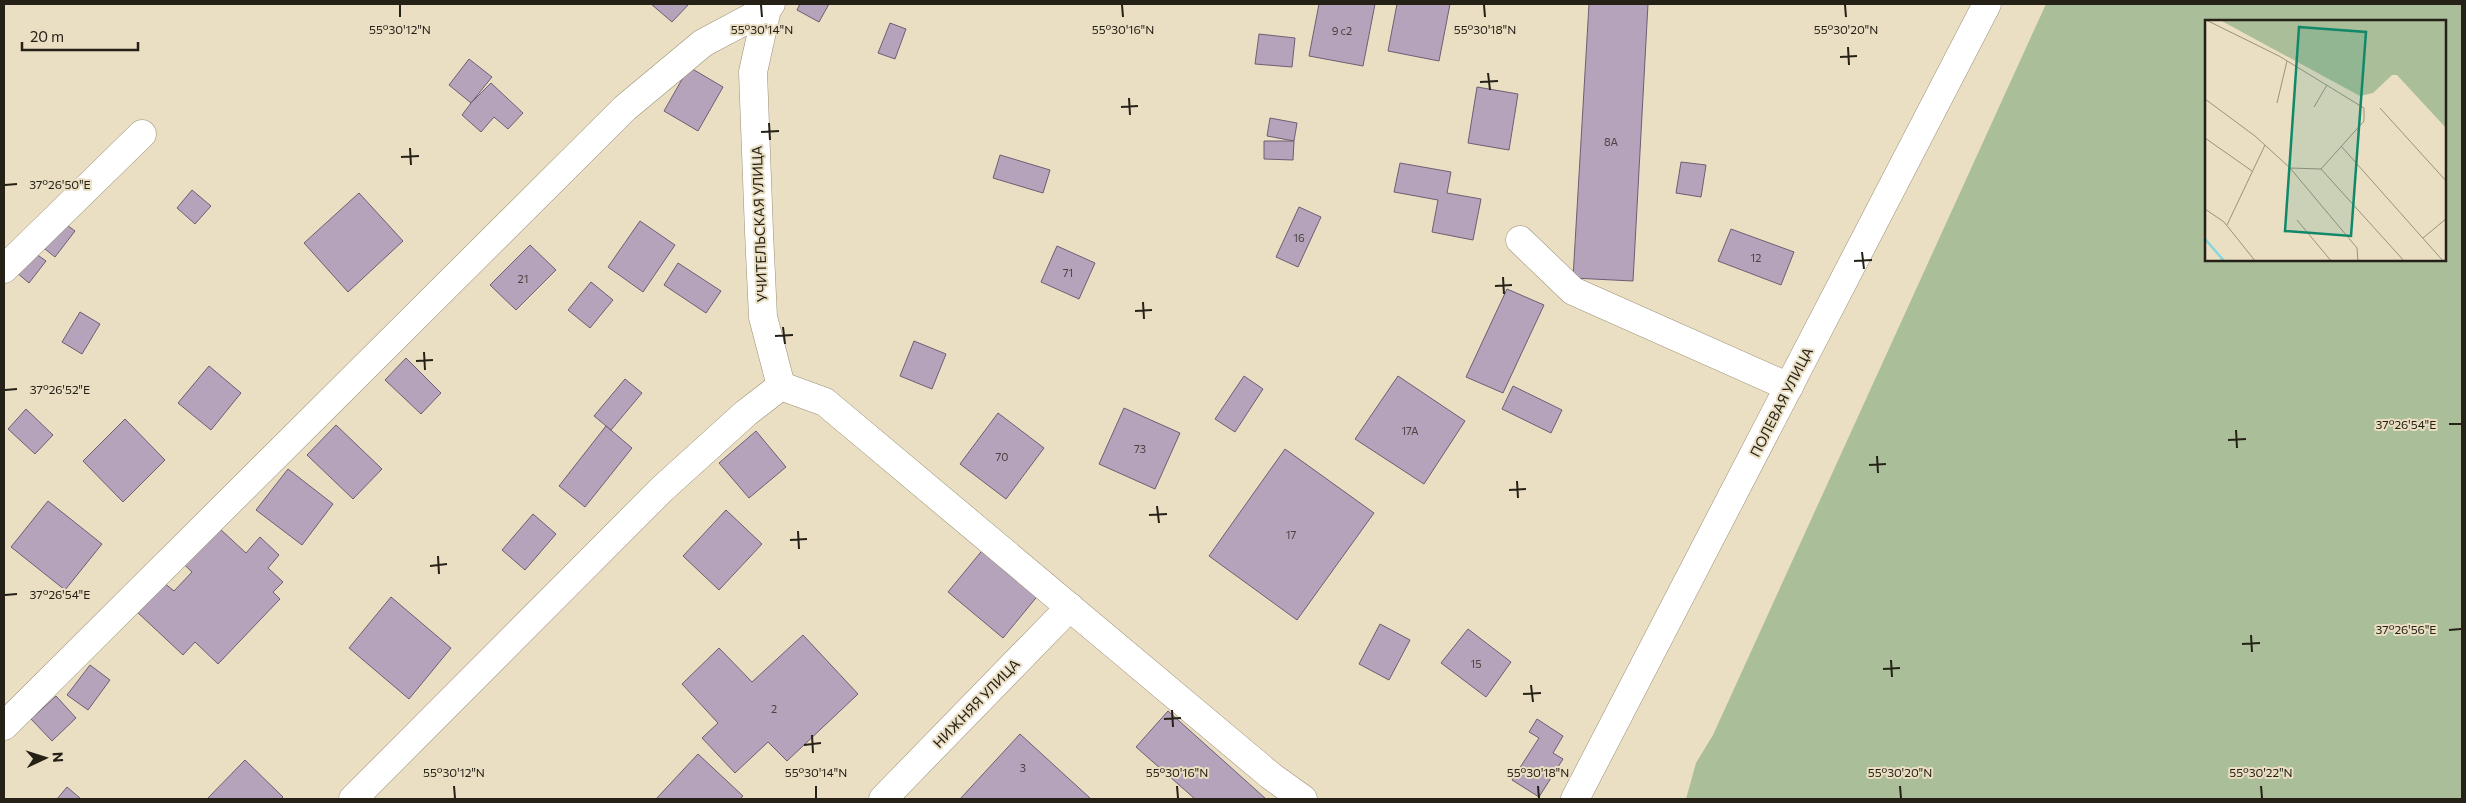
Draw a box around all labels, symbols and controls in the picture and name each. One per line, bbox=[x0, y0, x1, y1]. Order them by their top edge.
scale bar bbox=[22, 20, 139, 52]
inset map bbox=[2205, 20, 2446, 261]
text: 55°30'12"N bbox=[369, 22, 431, 36]
text: 55°30'14"N bbox=[731, 22, 793, 36]
text: 55°30'16"N bbox=[1092, 22, 1154, 36]
text: 55°30'18"N bbox=[1454, 22, 1516, 36]
text: 55°30'20"N bbox=[1814, 22, 1878, 36]
house number: 9 с2 bbox=[1332, 24, 1352, 37]
text: 20 m bbox=[30, 27, 64, 45]
house number: 8А bbox=[1604, 135, 1618, 148]
street label: УЧИТЕЛЬСКАЯ УЛИЦА bbox=[748, 145, 770, 302]
text: 37°26'50"E bbox=[29, 177, 91, 191]
house number: 16 bbox=[1293, 231, 1305, 244]
house number: 12 bbox=[1751, 251, 1761, 264]
house number: 71 bbox=[1063, 266, 1073, 279]
house number: 21 bbox=[518, 272, 528, 285]
street label: ПОЛЕВАЯ УЛИЦА bbox=[1746, 344, 1816, 460]
text: 37°26'52"E bbox=[30, 382, 90, 396]
text: 37°26'54"E bbox=[2376, 417, 2436, 431]
house number: 17А bbox=[1401, 424, 1419, 437]
house number: 73 bbox=[1134, 442, 1146, 455]
house number: 70 bbox=[996, 450, 1008, 463]
house number: 17 bbox=[1286, 528, 1296, 541]
text: 37°26'54"E bbox=[30, 587, 90, 601]
text: 37°26'56"E bbox=[2376, 622, 2436, 636]
street label: НИЖНЯЯ УЛИЦА bbox=[929, 655, 1023, 751]
house number: 15 bbox=[1470, 657, 1482, 670]
house number: 2 bbox=[771, 702, 777, 715]
north arrow bbox=[20, 733, 70, 783]
text: N bbox=[50, 751, 67, 763]
house number: 3 bbox=[1020, 761, 1026, 774]
text: 55°30'12"N bbox=[423, 765, 485, 779]
text: 55°30'14"N bbox=[785, 765, 847, 779]
text: 55°30'16"N bbox=[1146, 765, 1208, 779]
text: 55°30'18"N bbox=[1507, 765, 1569, 779]
text: 55°30'20"N bbox=[1868, 765, 1932, 779]
text: 55°30'22"N bbox=[2229, 765, 2293, 779]

